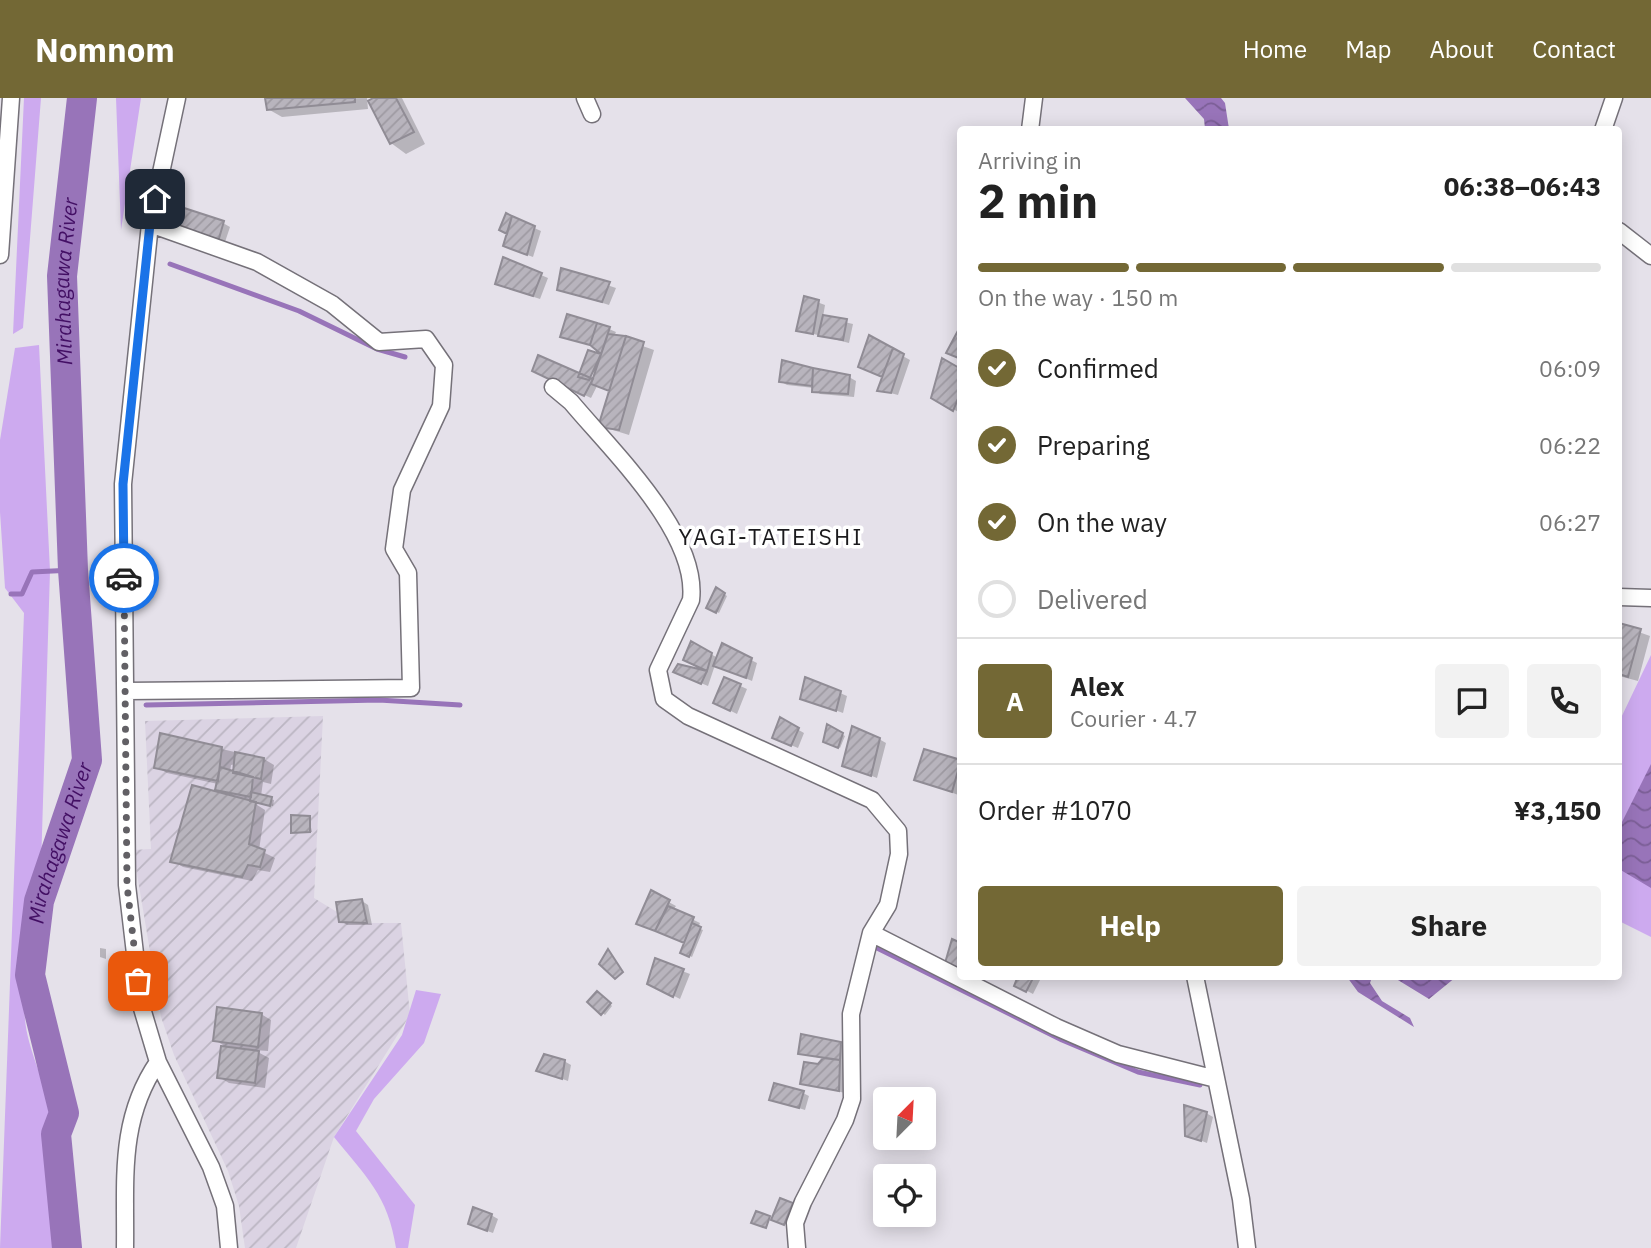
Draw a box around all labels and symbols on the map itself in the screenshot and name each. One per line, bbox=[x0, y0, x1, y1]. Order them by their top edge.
pin bbox=[125, 169, 185, 229]
water label: Mirahagawa River bbox=[47, 195, 84, 366]
district label: YAGI-TATEISHI bbox=[679, 521, 863, 551]
courier bbox=[89, 543, 159, 613]
water label: Mirahagawa River bbox=[21, 757, 99, 925]
pin bbox=[108, 951, 168, 1011]
north arrow bbox=[873, 1087, 936, 1150]

